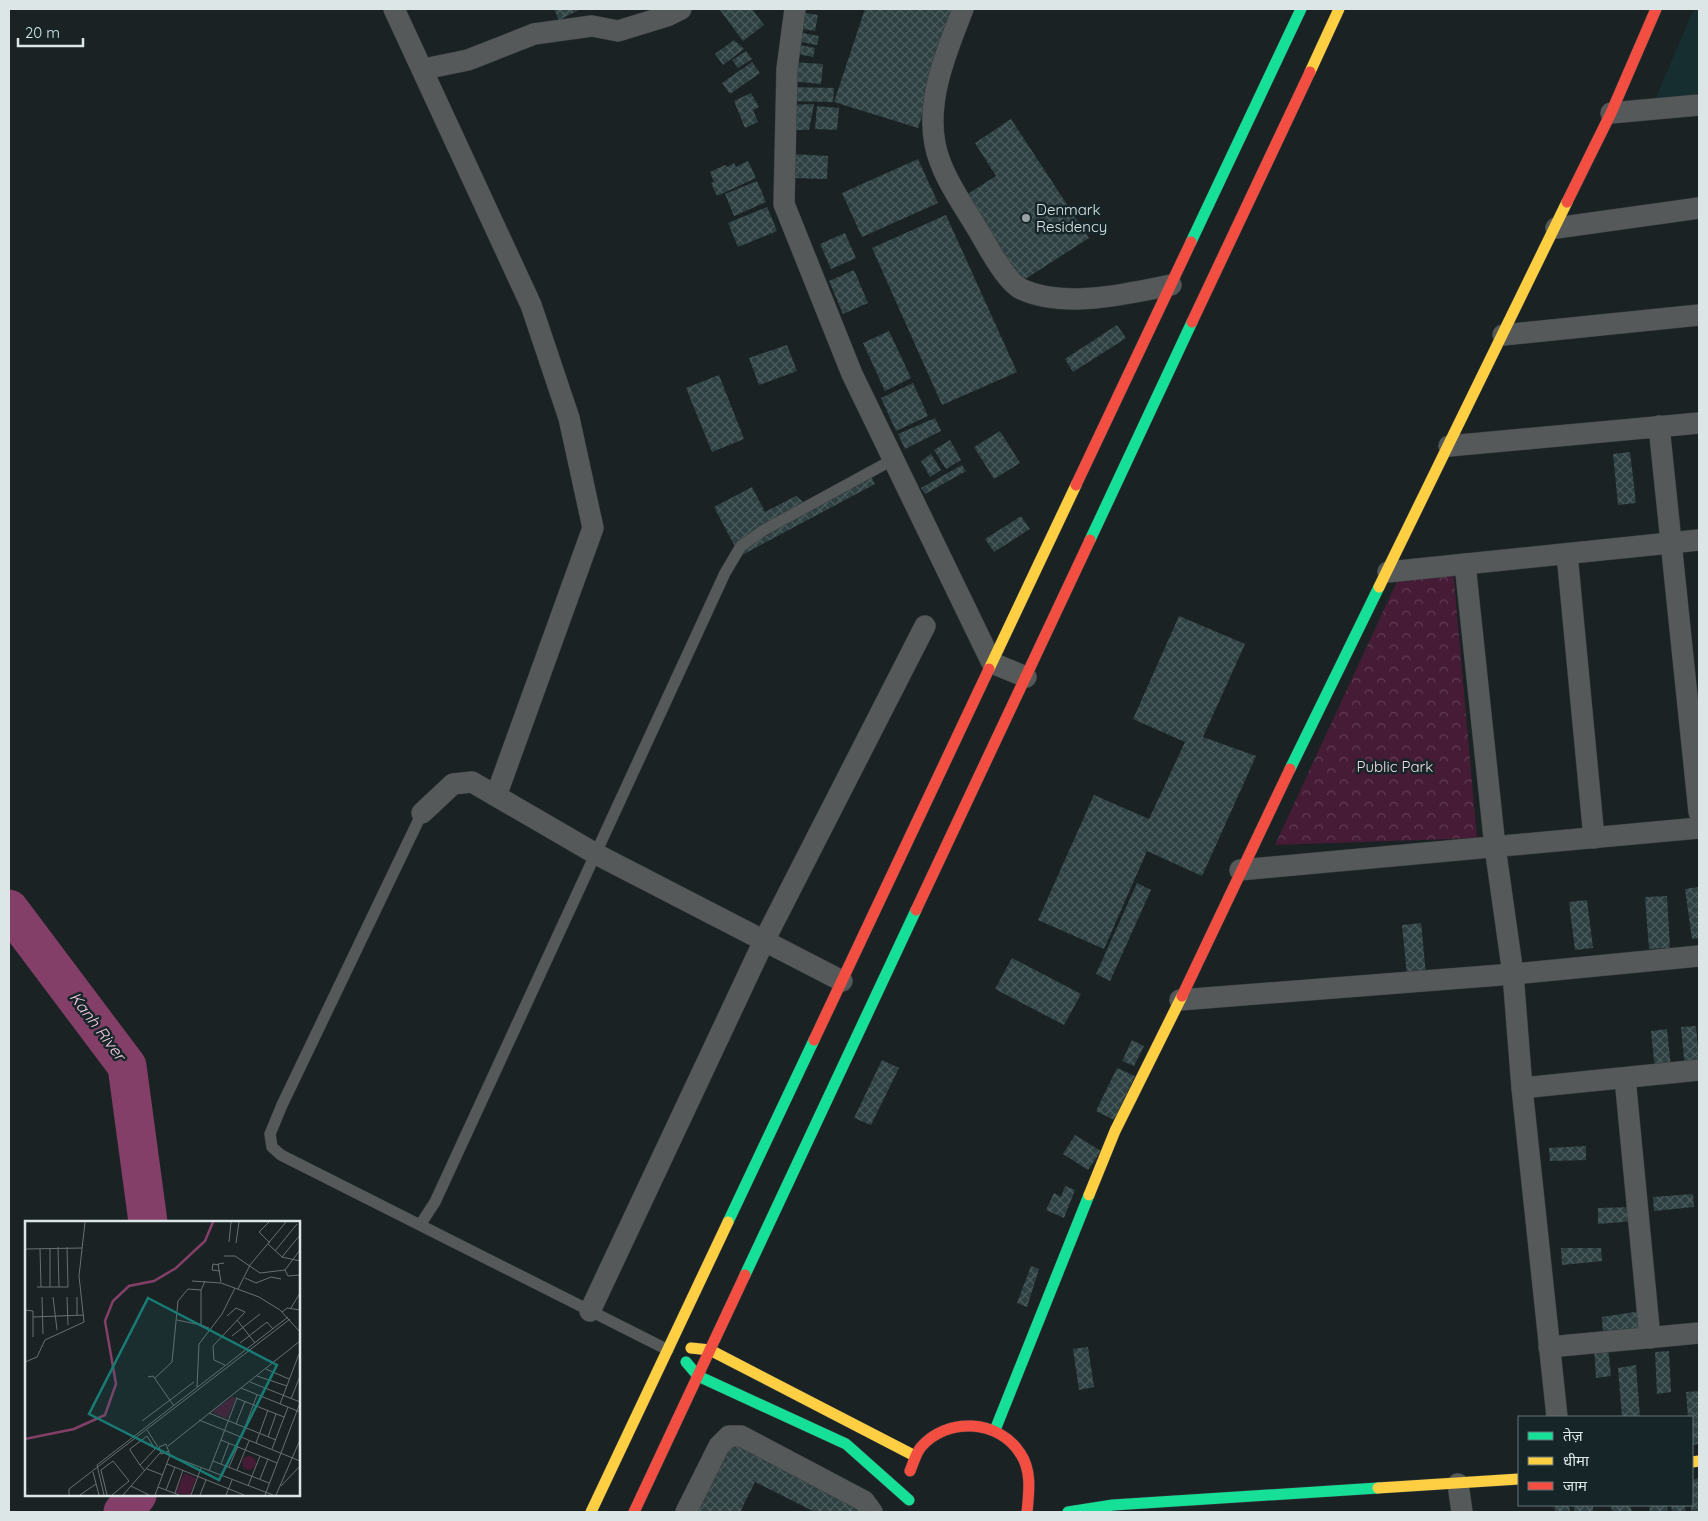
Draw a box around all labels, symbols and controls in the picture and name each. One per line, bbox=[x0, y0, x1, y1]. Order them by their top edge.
scale bar bbox=[18, 15, 82, 47]
text: 20 m bbox=[25, 23, 60, 42]
place label: Denmark Residency bbox=[1036, 200, 1107, 236]
marker: Denmark Residency bbox=[1020, 212, 1032, 224]
park label: Public Park bbox=[1357, 757, 1433, 776]
water label: Kanh River bbox=[66, 988, 131, 1066]
inset map bbox=[25, 1221, 300, 1496]
legend bbox=[1518, 1416, 1693, 1506]
text: तेज़ bbox=[1563, 1426, 1584, 1445]
text: धीमा bbox=[1563, 1451, 1590, 1470]
text: जाम bbox=[1563, 1476, 1588, 1495]

